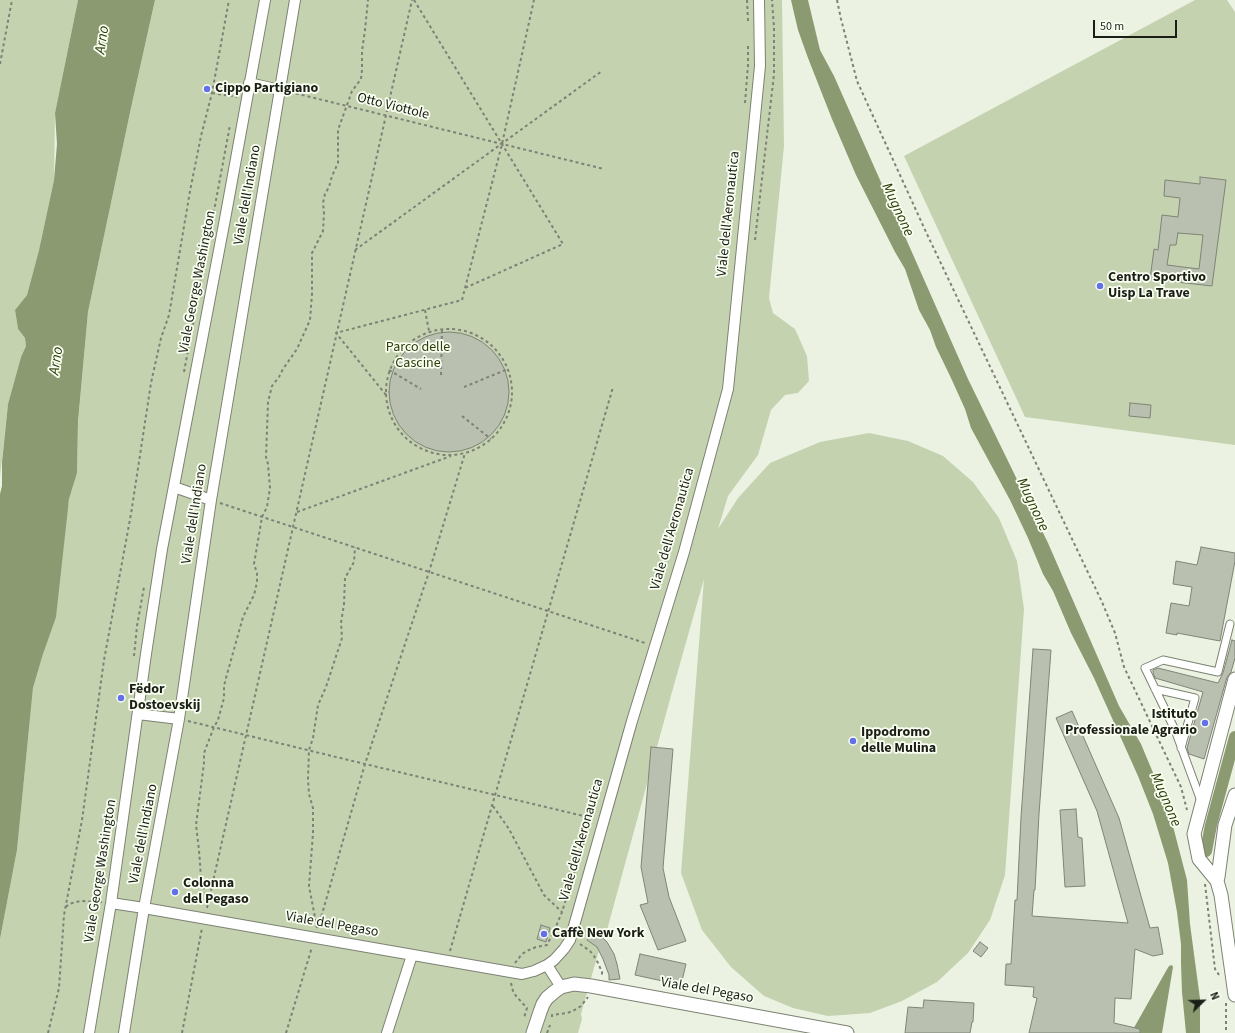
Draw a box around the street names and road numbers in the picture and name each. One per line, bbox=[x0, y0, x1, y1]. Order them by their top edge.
street label: Otto Viottole bbox=[355, 90, 431, 124]
street label: Viale dell'Indiano bbox=[231, 144, 265, 246]
street label: Viale dell'Aeronautica bbox=[714, 150, 744, 278]
street label: Viale George Washington bbox=[176, 209, 220, 355]
street label: Viale dell'Indiano bbox=[179, 463, 211, 565]
street label: Viale dell'Aeronautica bbox=[648, 466, 698, 592]
street label: Viale dell'Aeronautica bbox=[557, 777, 607, 903]
street label: Viale dell'Indiano bbox=[126, 783, 162, 885]
street label: Viale George Washington bbox=[81, 798, 121, 944]
street label: Viale del Pegaso bbox=[284, 909, 380, 941]
street label: Viale del Pegaso bbox=[659, 975, 755, 1007]

